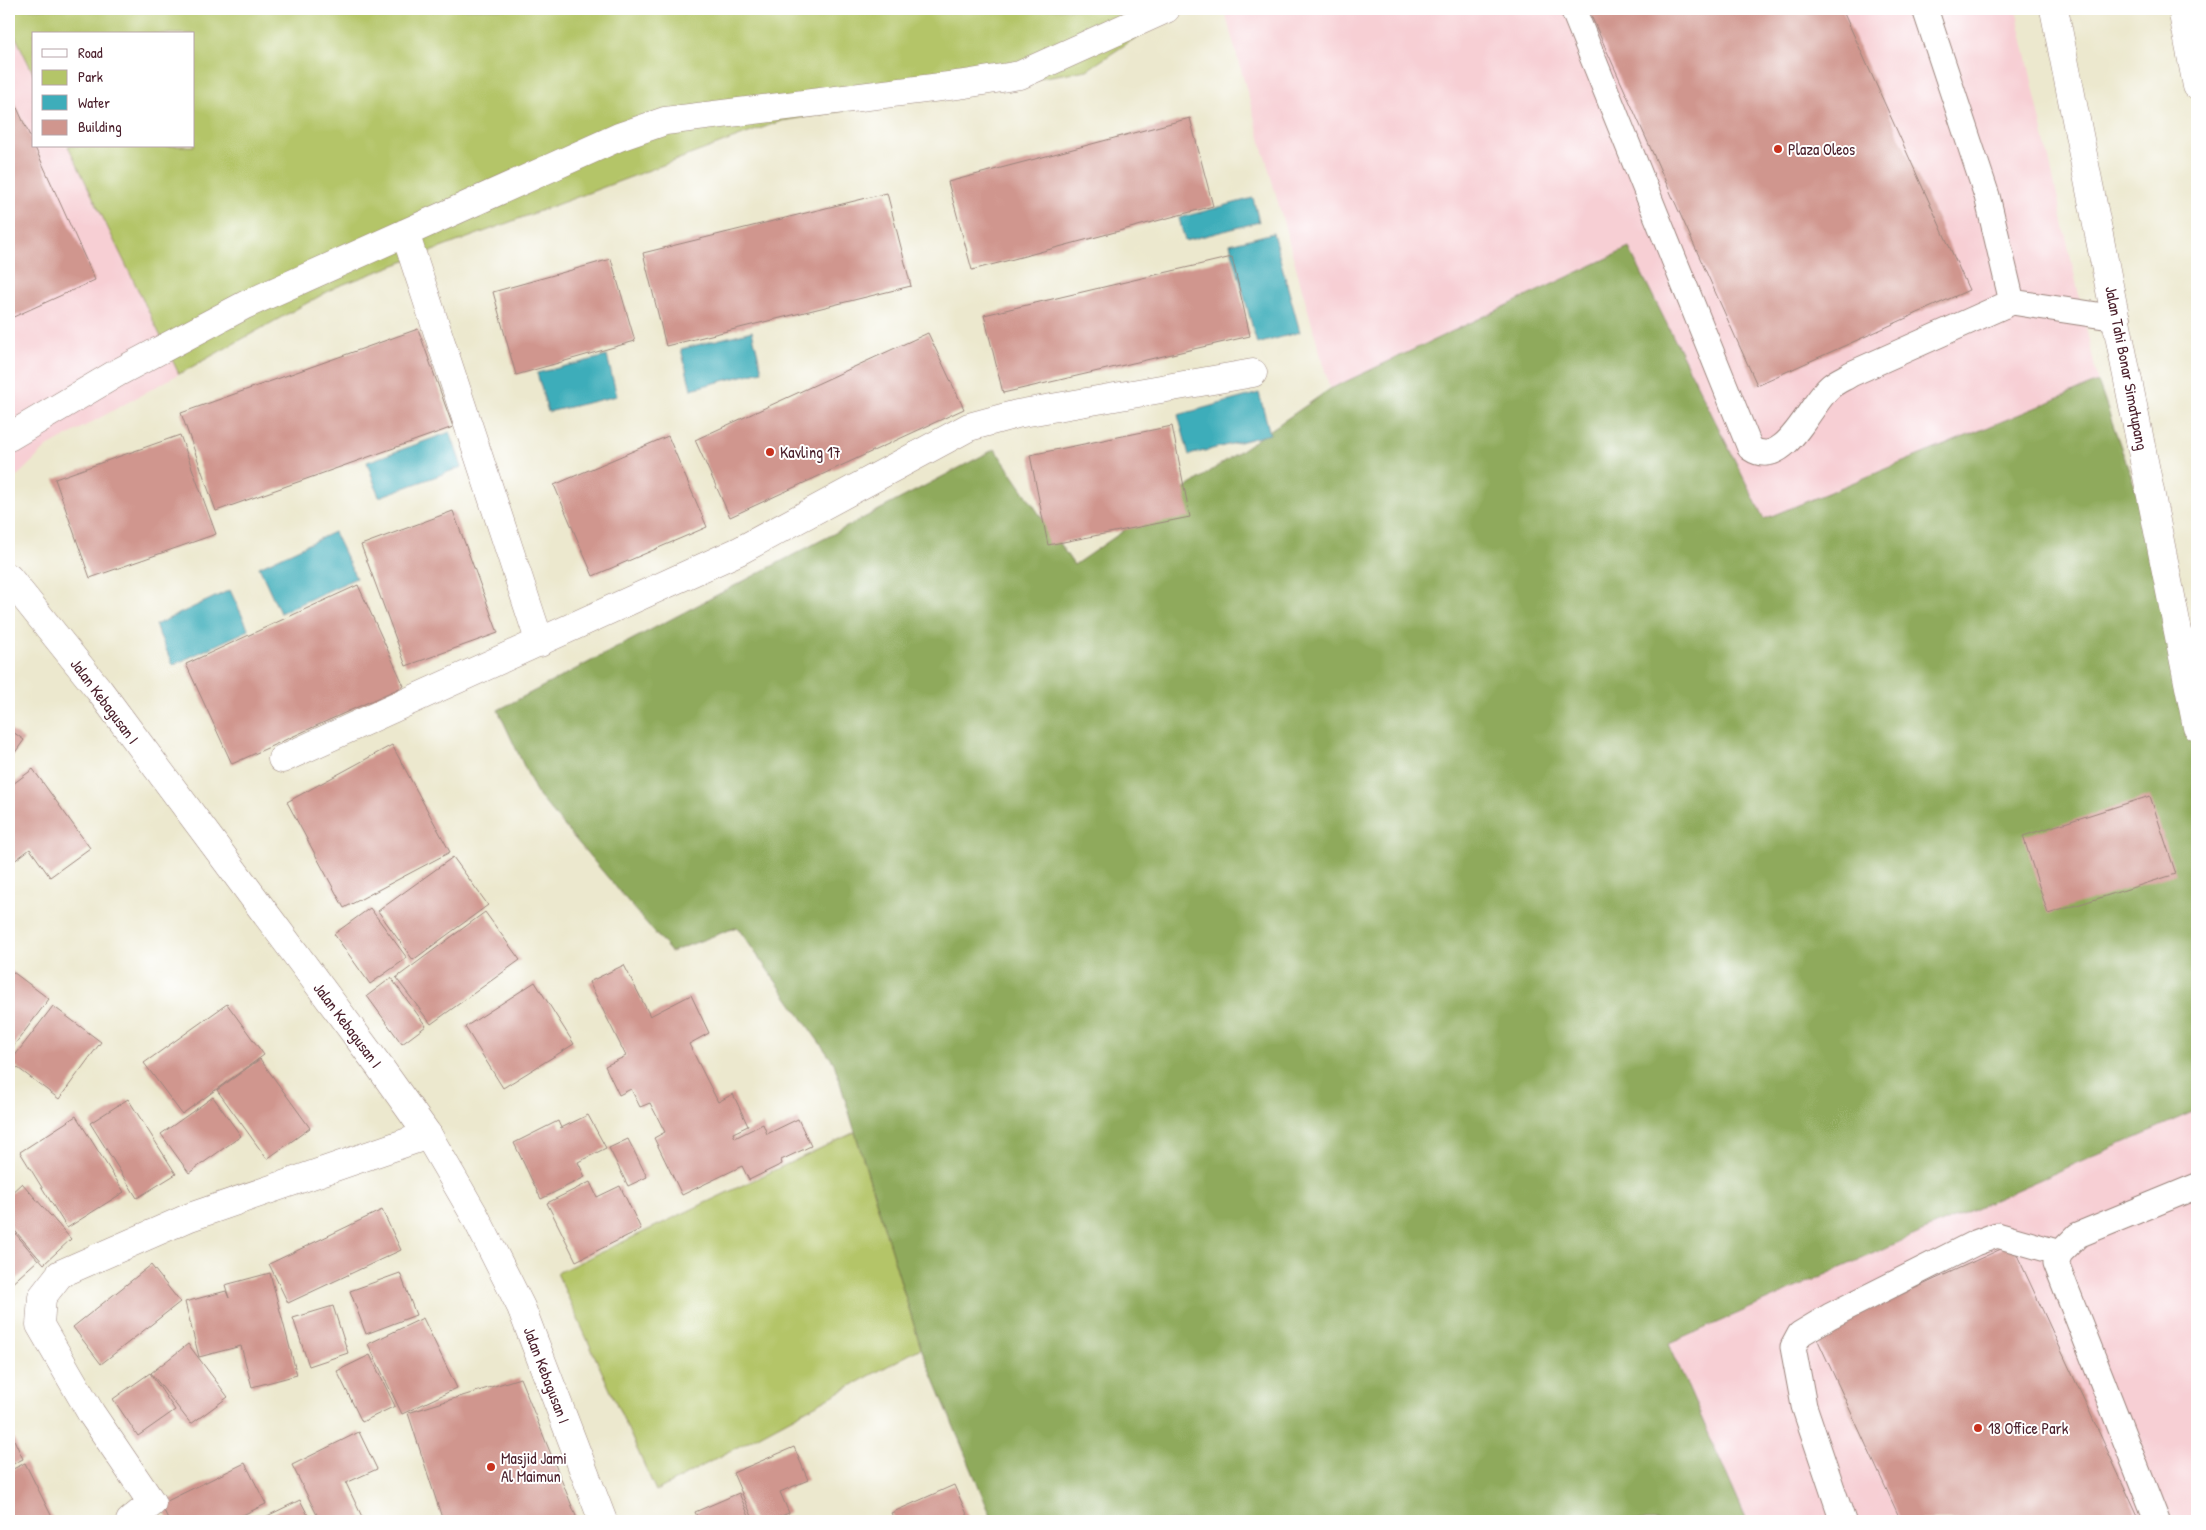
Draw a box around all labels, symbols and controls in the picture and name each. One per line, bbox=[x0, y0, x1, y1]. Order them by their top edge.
legend bbox=[32, 32, 195, 148]
text: Road bbox=[78, 42, 103, 63]
text: Park bbox=[78, 66, 103, 87]
text: Water bbox=[78, 92, 110, 113]
text: Building bbox=[78, 116, 122, 137]
place label: Plaza Oleos bbox=[1788, 138, 1855, 160]
marker: Plaza Oleos bbox=[1772, 143, 1784, 155]
street label: Jalan Tahi Bonar Simatupang bbox=[2100, 284, 2154, 452]
place label: Kavling 17 bbox=[780, 441, 841, 463]
marker: Kavling 17 bbox=[764, 446, 776, 458]
street label: Jalan Kebagusan I bbox=[66, 654, 144, 748]
street label: Jalan Kebagusan I bbox=[309, 978, 387, 1072]
street label: Jalan Kebagusan I bbox=[518, 1324, 576, 1426]
place label: 18 Office Park bbox=[1988, 1417, 2069, 1439]
marker: 18 Office Park bbox=[1972, 1422, 1984, 1434]
place label: Masjid Jami Al Maimun bbox=[501, 1447, 567, 1487]
marker: Masjid Jami Al Maimun bbox=[485, 1461, 497, 1473]

